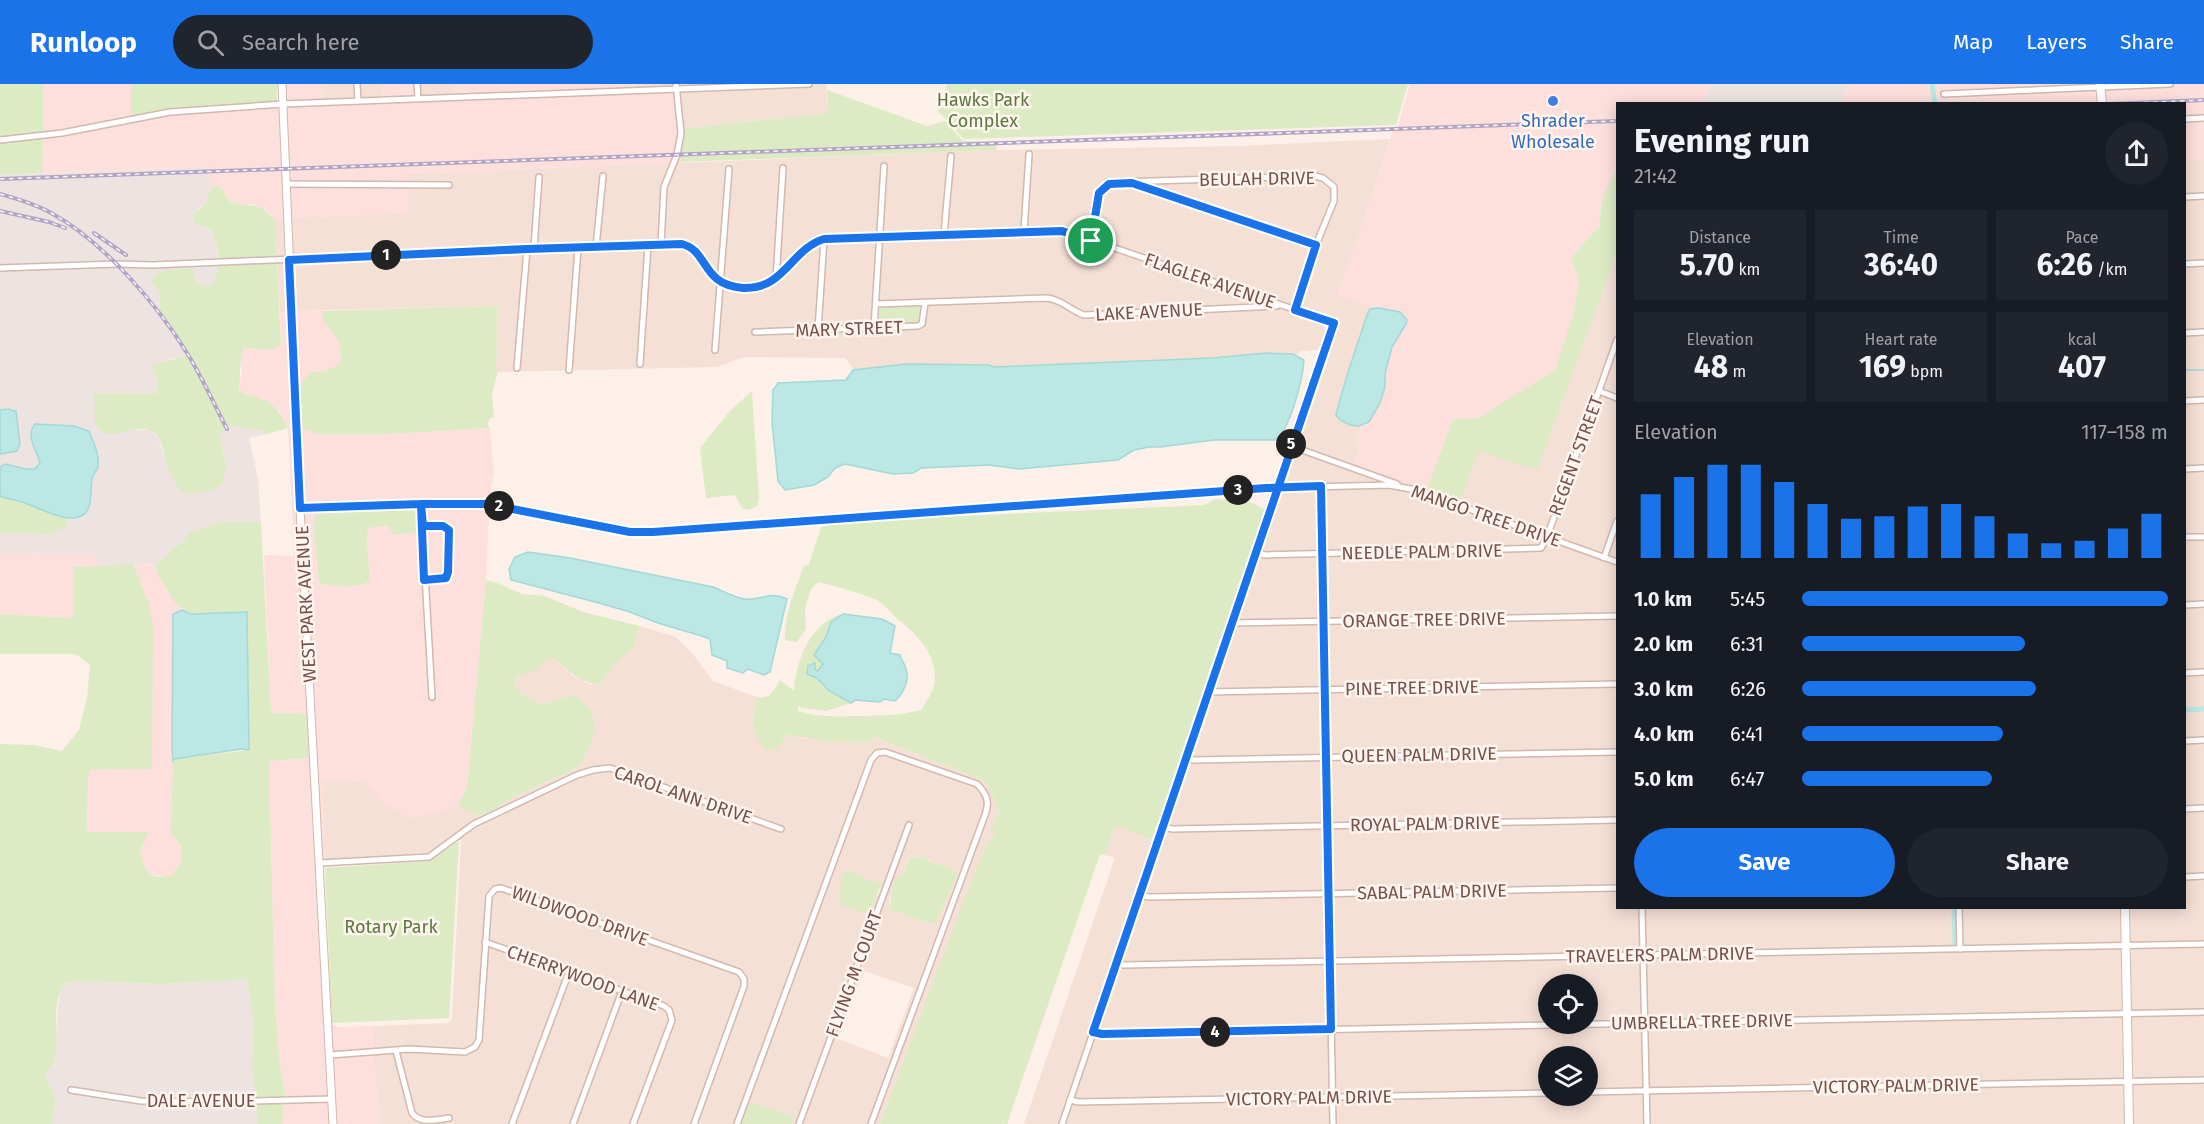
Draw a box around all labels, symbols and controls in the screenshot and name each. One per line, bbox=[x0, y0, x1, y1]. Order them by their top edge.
search box bbox=[173, 15, 593, 69]
text: Runloop bbox=[30, 26, 137, 59]
icon: search bbox=[194, 26, 227, 59]
text: Search here bbox=[242, 29, 360, 56]
text: Map bbox=[1953, 29, 1993, 55]
text: Layers bbox=[2026, 29, 2087, 55]
text: Share bbox=[2120, 29, 2174, 55]
park label: Hawks Park Complex bbox=[937, 89, 1030, 132]
marker: Shrader Wholesale bbox=[1546, 94, 1560, 108]
place label: Shrader Wholesale bbox=[1511, 110, 1595, 153]
text: Evening run bbox=[1634, 121, 1810, 161]
button: share bbox=[2105, 122, 2168, 185]
text: 21:42 bbox=[1634, 164, 1677, 188]
street label: BEULAH DRIVE bbox=[1199, 167, 1315, 191]
pin bbox=[1065, 215, 1116, 266]
icon: arrive bbox=[1074, 224, 1107, 257]
text: Distance bbox=[1689, 228, 1751, 247]
text: Time bbox=[1883, 228, 1919, 247]
text: Pace bbox=[2065, 228, 2099, 247]
pin: 1 bbox=[371, 240, 401, 270]
text: 1 bbox=[382, 245, 390, 264]
text: 5.70 bbox=[1680, 247, 1734, 283]
text: 36:40 bbox=[1864, 247, 1938, 283]
text: 6:26 bbox=[2036, 247, 2093, 283]
street label: FLAGLER AVENUE bbox=[1142, 248, 1278, 314]
text: km bbox=[1734, 260, 1760, 279]
text: /km bbox=[2093, 260, 2128, 279]
street label: LAKE AVENUE bbox=[1095, 298, 1203, 326]
street label: MARY STREET bbox=[795, 316, 904, 342]
text: Elevation bbox=[1686, 330, 1754, 349]
text: Heart rate bbox=[1865, 330, 1937, 349]
text: kcal bbox=[2068, 330, 2096, 349]
text: 48 bbox=[1694, 349, 1728, 385]
text: 169 bbox=[1859, 349, 1906, 385]
text: 407 bbox=[2058, 349, 2106, 385]
text: m bbox=[1728, 362, 1746, 381]
text: bpm bbox=[1906, 362, 1943, 381]
street label: REGENT STREET bbox=[1544, 392, 1608, 519]
text: Elevation bbox=[1634, 420, 1718, 444]
text: 117–158 m bbox=[2081, 420, 2168, 444]
pin: 5 bbox=[1276, 429, 1306, 459]
text: 5 bbox=[1287, 434, 1295, 453]
pin: 3 bbox=[1223, 475, 1253, 505]
text: 3 bbox=[1234, 480, 1242, 499]
street label: MANGO TREE DRIVE bbox=[1408, 480, 1564, 552]
pin: 2 bbox=[484, 491, 514, 521]
text: 2 bbox=[495, 496, 503, 515]
street label: WEST PARK AVENUE bbox=[291, 525, 321, 683]
street label: NEEDLE PALM DRIVE bbox=[1341, 540, 1503, 564]
text: 1.0 km bbox=[1634, 587, 1692, 611]
text: 5:45 bbox=[1730, 587, 1765, 611]
street label: ORANGE TREE DRIVE bbox=[1342, 608, 1506, 632]
text: 2.0 km bbox=[1634, 632, 1693, 656]
text: 6:31 bbox=[1730, 632, 1764, 656]
street label: PINE TREE DRIVE bbox=[1345, 676, 1479, 700]
text: 3.0 km bbox=[1634, 677, 1693, 701]
text: 6:26 bbox=[1730, 677, 1766, 701]
text: 4.0 km bbox=[1634, 722, 1694, 746]
text: 6:41 bbox=[1730, 722, 1764, 746]
street label: QUEEN PALM DRIVE bbox=[1341, 743, 1497, 767]
street label: CAROL ANN DRIVE bbox=[611, 761, 755, 829]
text: 5.0 km bbox=[1634, 767, 1694, 791]
text: 6:47 bbox=[1730, 767, 1764, 791]
street label: ROYAL PALM DRIVE bbox=[1350, 812, 1500, 836]
button: Save bbox=[1634, 828, 1895, 897]
button: Share bbox=[1907, 828, 2168, 897]
street label: SABAL PALM DRIVE bbox=[1357, 880, 1507, 904]
street label: WILDWOOD DRIVE bbox=[508, 881, 652, 951]
street label: FLYING M COURT bbox=[821, 907, 887, 1040]
park label: Rotary Park bbox=[344, 916, 438, 938]
street label: CHERRYWOOD LANE bbox=[504, 940, 662, 1016]
street label: TRAVELERS PALM DRIVE bbox=[1566, 942, 1754, 968]
map controls bbox=[1538, 974, 1598, 1106]
button: locate bbox=[1538, 974, 1598, 1034]
street label: UMBRELLA TREE DRIVE bbox=[1611, 1009, 1793, 1035]
pin: 4 bbox=[1200, 1017, 1230, 1047]
text: 4 bbox=[1210, 1022, 1220, 1041]
button: layers bbox=[1538, 1046, 1598, 1106]
street label: VICTORY PALM DRIVE bbox=[1813, 1074, 1979, 1098]
street label: VICTORY PALM DRIVE bbox=[1226, 1086, 1392, 1110]
street label: DALE AVENUE bbox=[147, 1090, 255, 1112]

